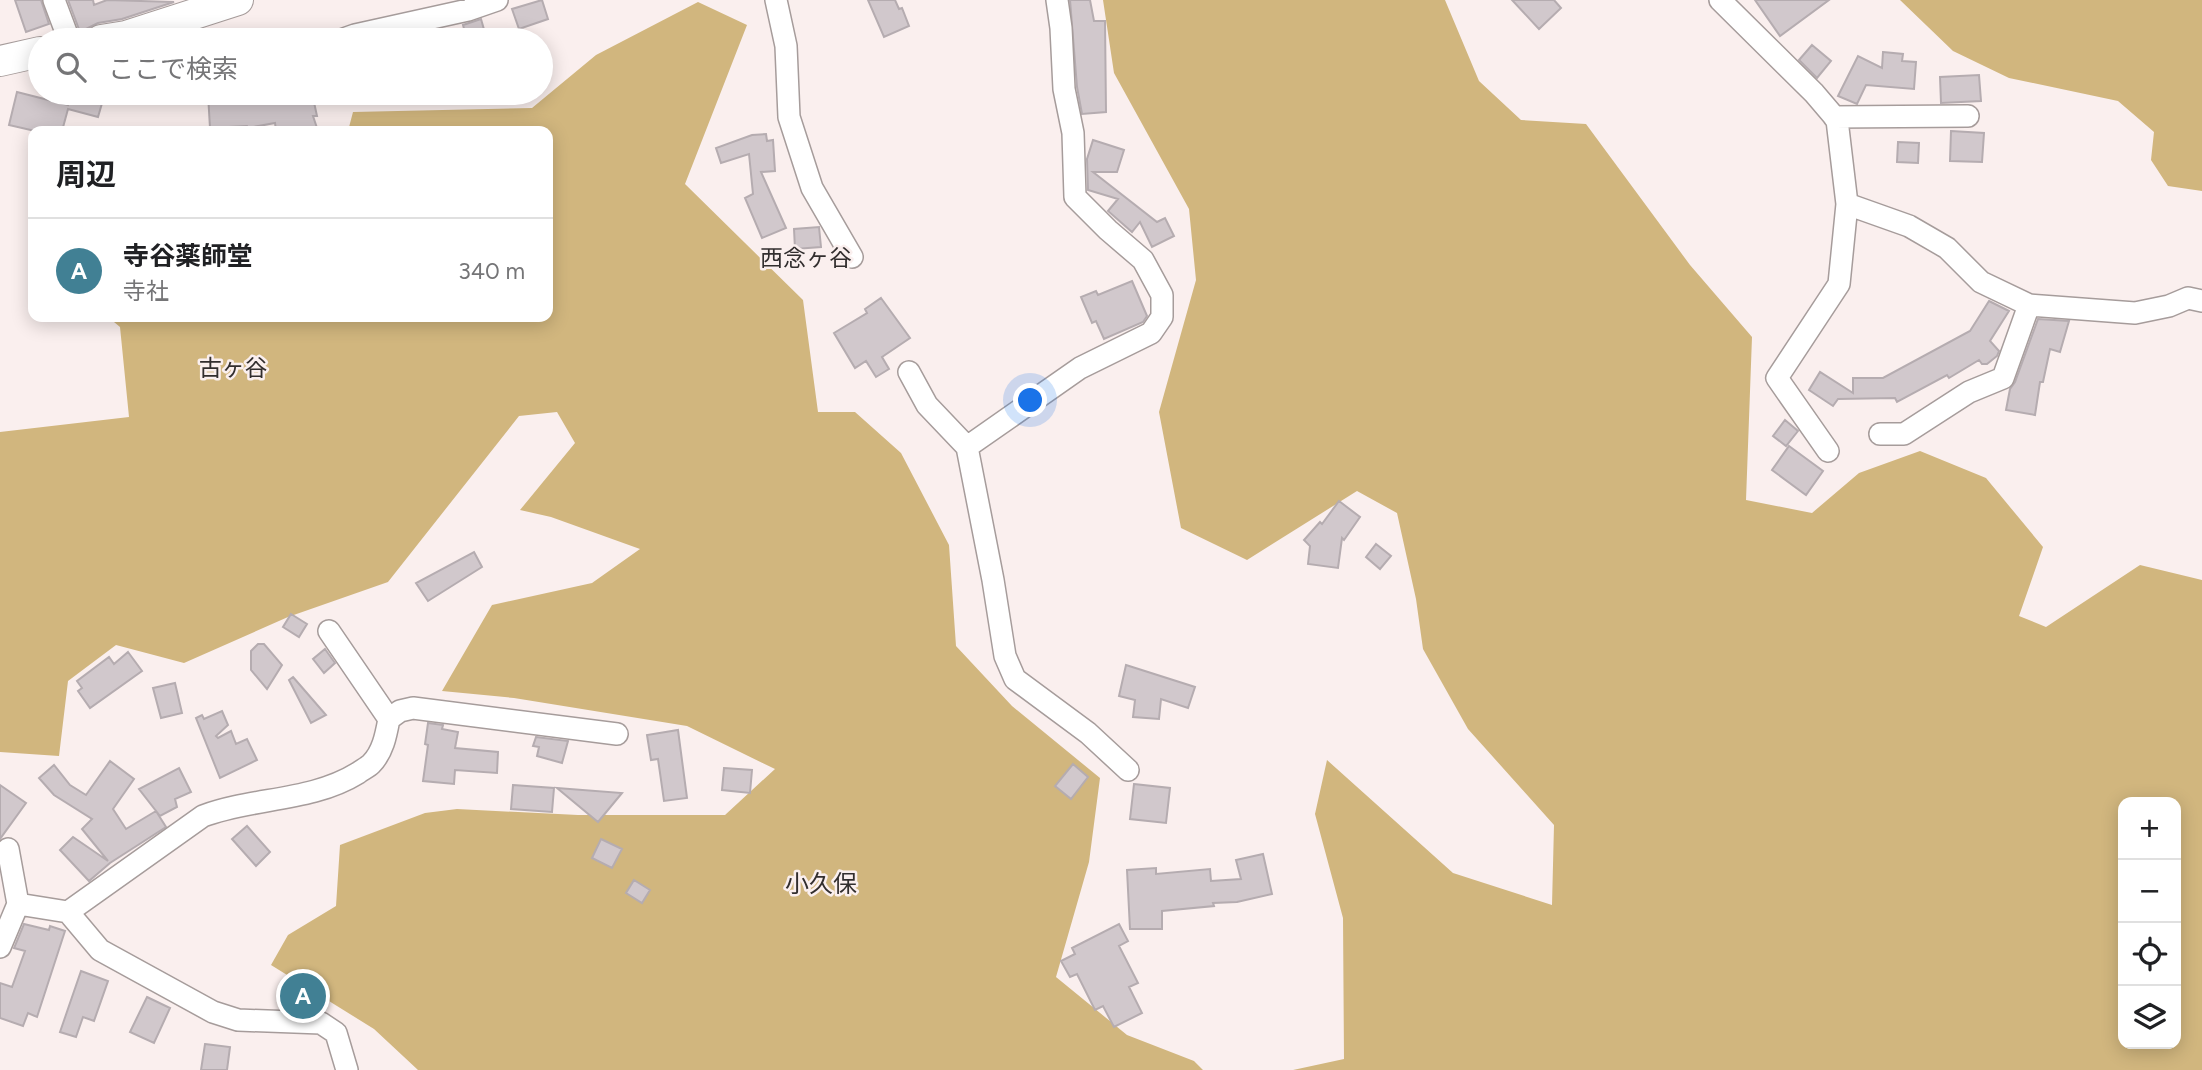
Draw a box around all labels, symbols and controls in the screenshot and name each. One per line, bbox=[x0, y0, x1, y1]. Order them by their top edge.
search box bbox=[28, 28, 553, 105]
icon: search bbox=[52, 48, 90, 86]
text: ここで検索 bbox=[108, 53, 238, 85]
text: 周辺 bbox=[56, 156, 116, 193]
text: 寺谷薬師堂 bbox=[123, 240, 253, 272]
district label: 西念ヶ谷 bbox=[760, 244, 852, 272]
text: A bbox=[71, 257, 87, 285]
text: 340 m bbox=[458, 257, 525, 285]
text: 寺社 bbox=[123, 277, 169, 305]
district label: 古ヶ谷 bbox=[199, 354, 268, 382]
your location bbox=[1013, 383, 1047, 417]
map controls bbox=[2118, 797, 2181, 1049]
button: + bbox=[2118, 797, 2181, 860]
button: − bbox=[2118, 860, 2181, 923]
district label: 小久保 bbox=[785, 869, 857, 898]
button: locate bbox=[2118, 923, 2181, 986]
pin: A bbox=[280, 970, 326, 1022]
button: layers bbox=[2118, 986, 2181, 1049]

